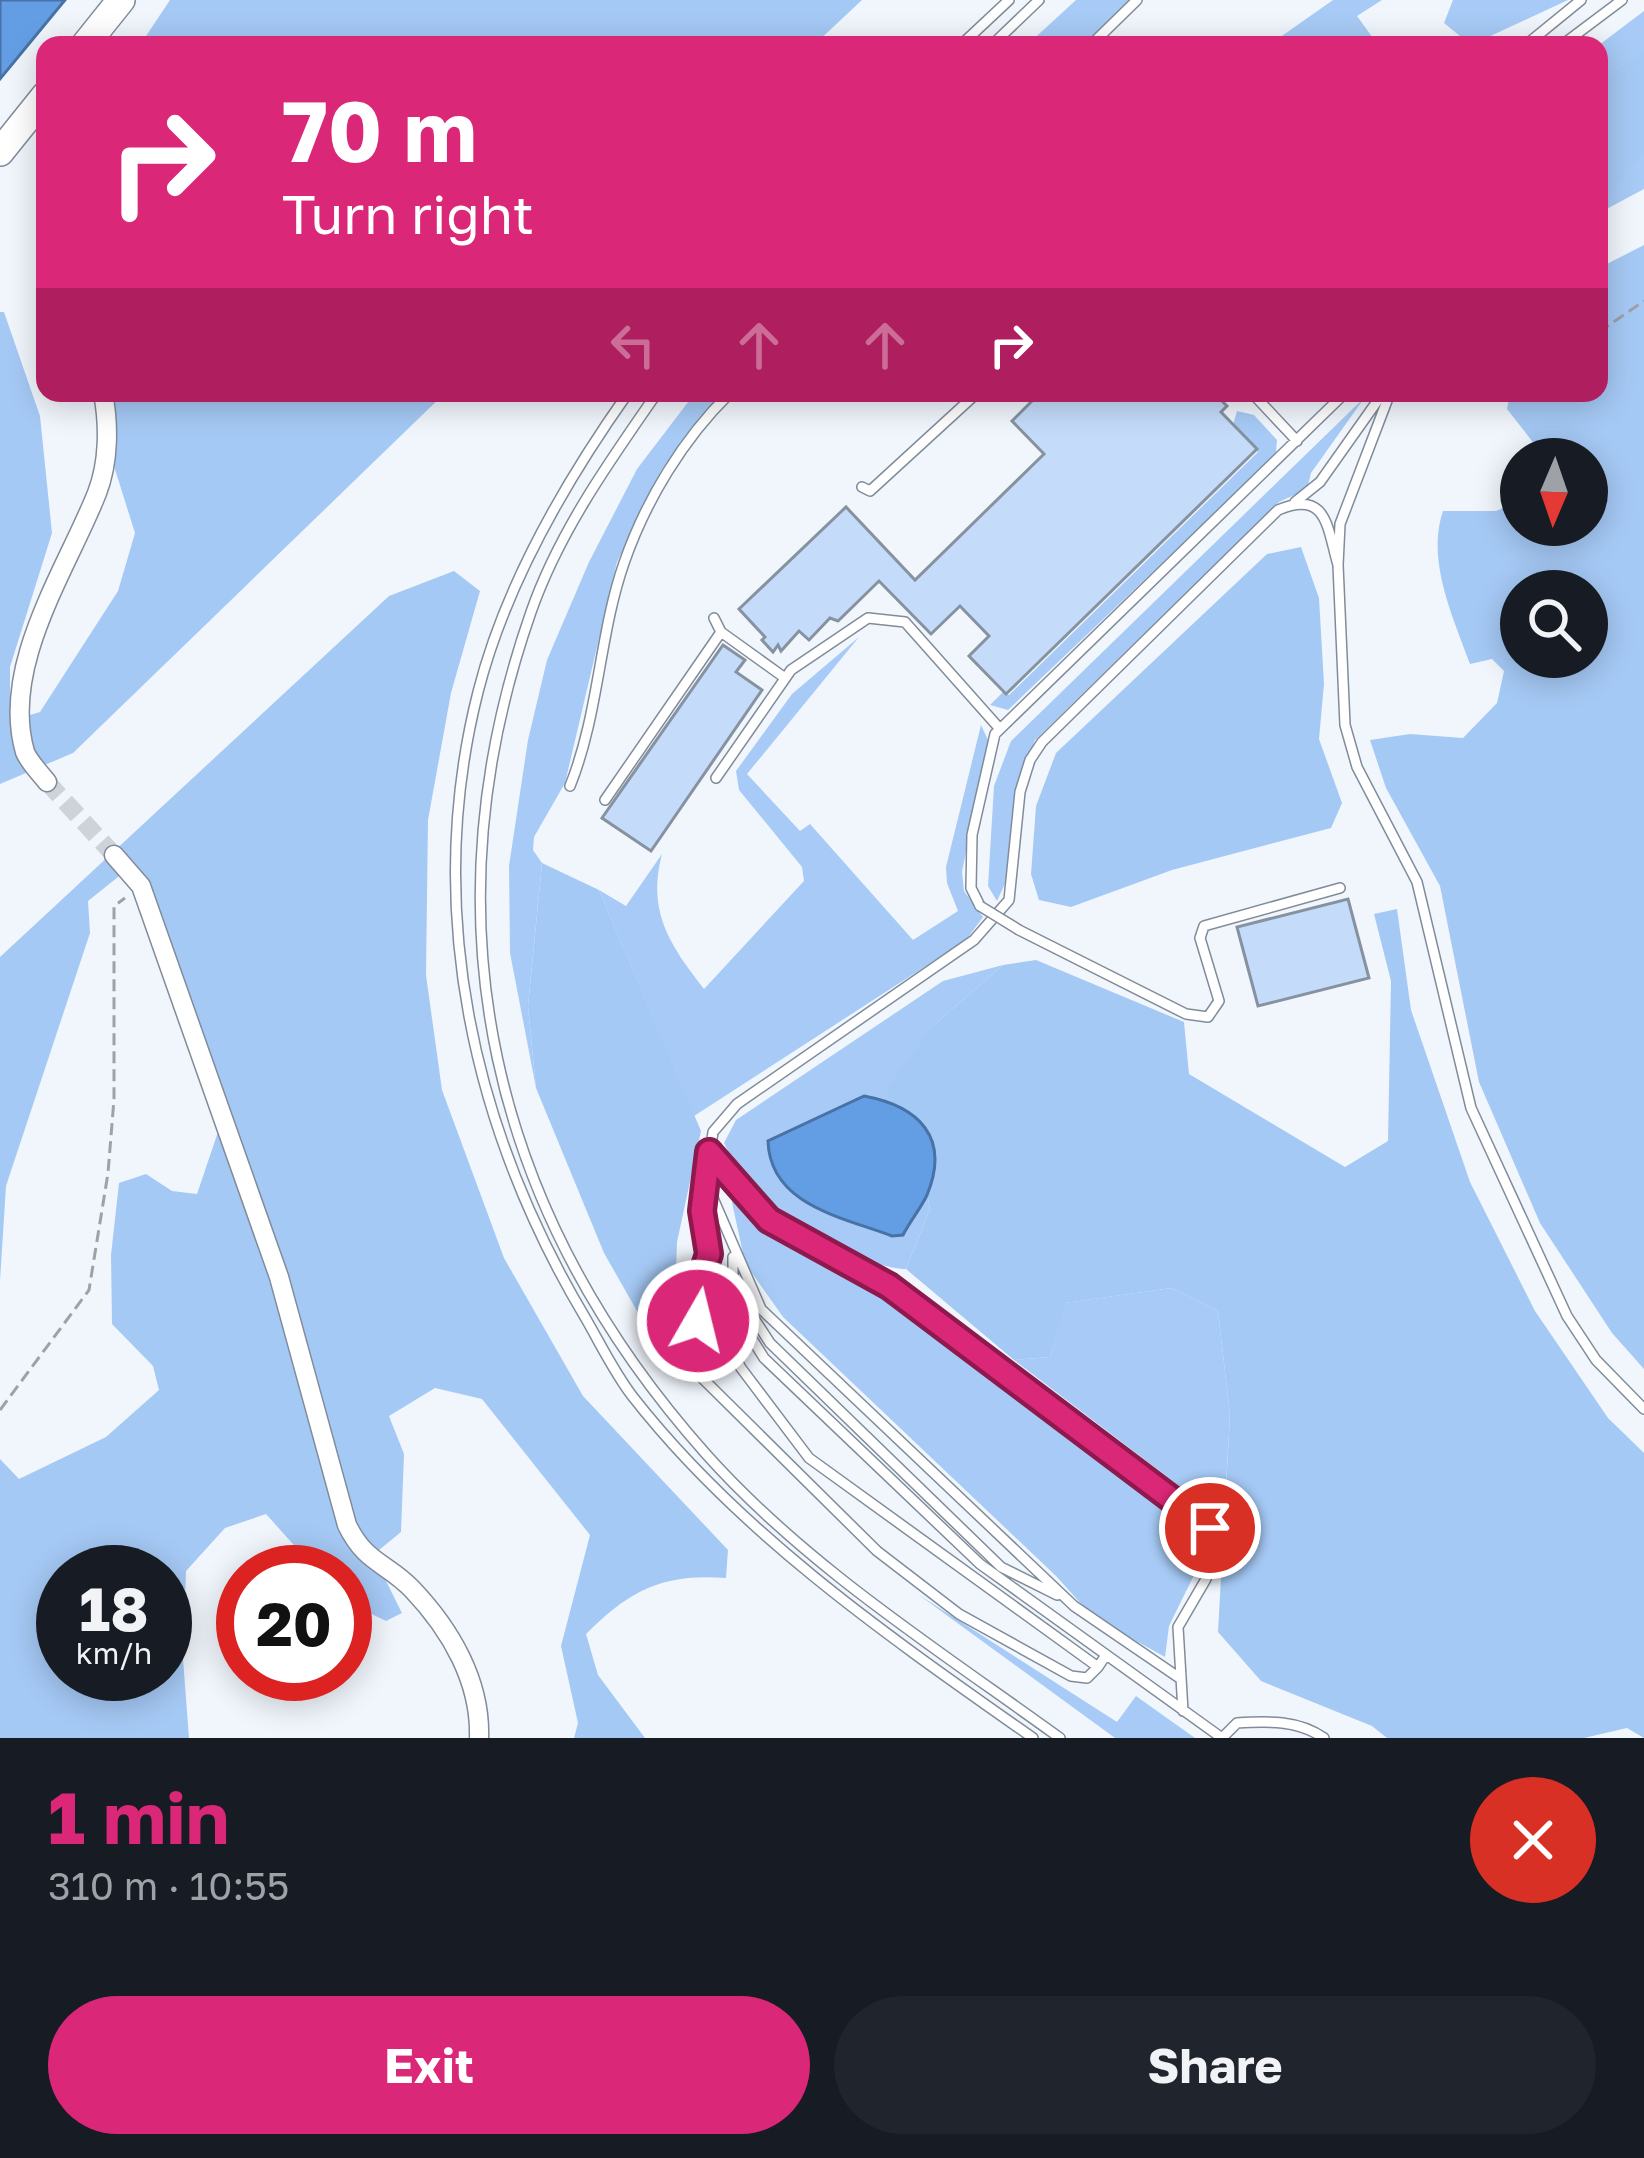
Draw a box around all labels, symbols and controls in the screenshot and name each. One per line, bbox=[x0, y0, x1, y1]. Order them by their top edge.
text: 70 m bbox=[282, 80, 477, 180]
icon: right bbox=[84, 84, 240, 240]
text: Turn right bbox=[282, 181, 534, 246]
icon: left bbox=[600, 312, 666, 378]
icon: ahead bbox=[726, 312, 792, 378]
icon: ahead bbox=[852, 312, 918, 378]
icon: right bbox=[978, 312, 1044, 378]
north arrow bbox=[1500, 438, 1608, 546]
map controls bbox=[1500, 438, 1608, 678]
button: search bbox=[1500, 570, 1608, 678]
position arrow bbox=[635, 1258, 761, 1384]
pin bbox=[1159, 1477, 1261, 1579]
icon: arrive bbox=[1177, 1495, 1243, 1561]
speed limit sign: 20 bbox=[216, 1545, 372, 1701]
text: 18 bbox=[79, 1572, 149, 1644]
text: km/h bbox=[76, 1635, 152, 1671]
text: 1 min bbox=[48, 1773, 229, 1860]
button: close bbox=[1470, 1777, 1596, 1903]
text: 310 m · 10:55 bbox=[48, 1862, 289, 1909]
button: Exit bbox=[48, 1996, 810, 2134]
button: Share bbox=[834, 1996, 1596, 2134]

